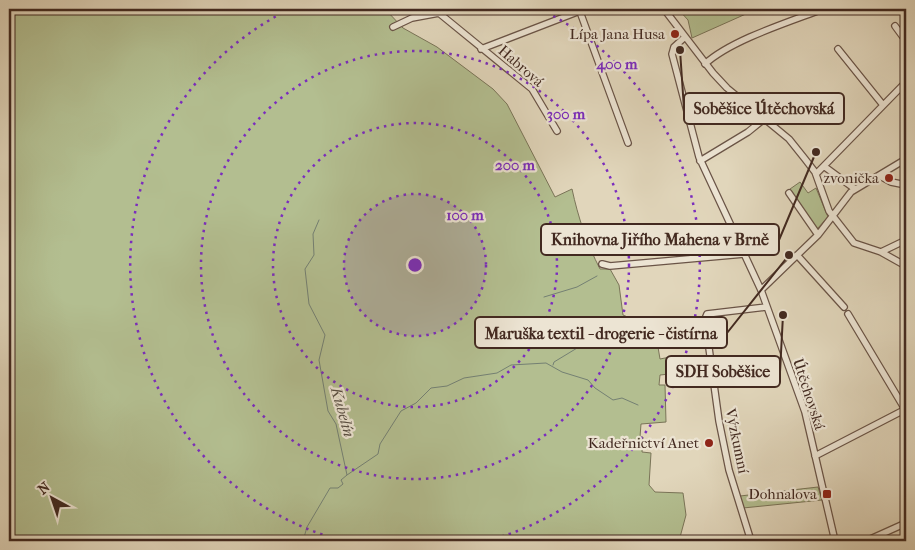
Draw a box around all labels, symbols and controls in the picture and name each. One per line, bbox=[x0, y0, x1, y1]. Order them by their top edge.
place label: Lípa Jana Husa bbox=[569, 25, 666, 43]
marker: Lípa Jana Husa bbox=[669, 28, 681, 40]
street label: Habrová bbox=[495, 41, 548, 91]
text: 400 m bbox=[595, 55, 638, 73]
callout: Soběšice Útěchovská bbox=[684, 93, 844, 124]
text: Soběšice Útěchovská bbox=[694, 98, 835, 118]
text: 300 m bbox=[547, 105, 586, 123]
text: 200 m bbox=[495, 156, 535, 174]
place label: zvonička bbox=[823, 169, 880, 187]
marker: zvonička bbox=[883, 172, 895, 184]
text: 100 m bbox=[446, 206, 484, 224]
callout: Knihovna Jiřího Mahena v Brně bbox=[541, 224, 779, 255]
text: Knihovna Jiřího Mahena v Brně bbox=[551, 230, 769, 250]
centre of rings bbox=[406, 256, 424, 274]
callout: Maruška textil - drogerie - čistírna bbox=[475, 317, 727, 348]
text: Maruška textil - drogerie - čistírna bbox=[484, 324, 718, 344]
callout: SDH Soběšice bbox=[666, 356, 780, 387]
street label: Útěchovská bbox=[789, 356, 829, 433]
text: SDH Soběšice bbox=[676, 362, 770, 381]
water label: Kubelín bbox=[327, 384, 359, 439]
street label: Výzkumní bbox=[721, 406, 753, 476]
place label: Kadeřnictví Anet bbox=[588, 434, 700, 452]
marker: Kadeřnictví Anet bbox=[703, 437, 715, 449]
north arrow bbox=[28, 472, 78, 522]
text: N bbox=[34, 478, 54, 498]
place label: Dohnalova bbox=[748, 485, 818, 503]
marker: Dohnalova bbox=[821, 488, 833, 500]

